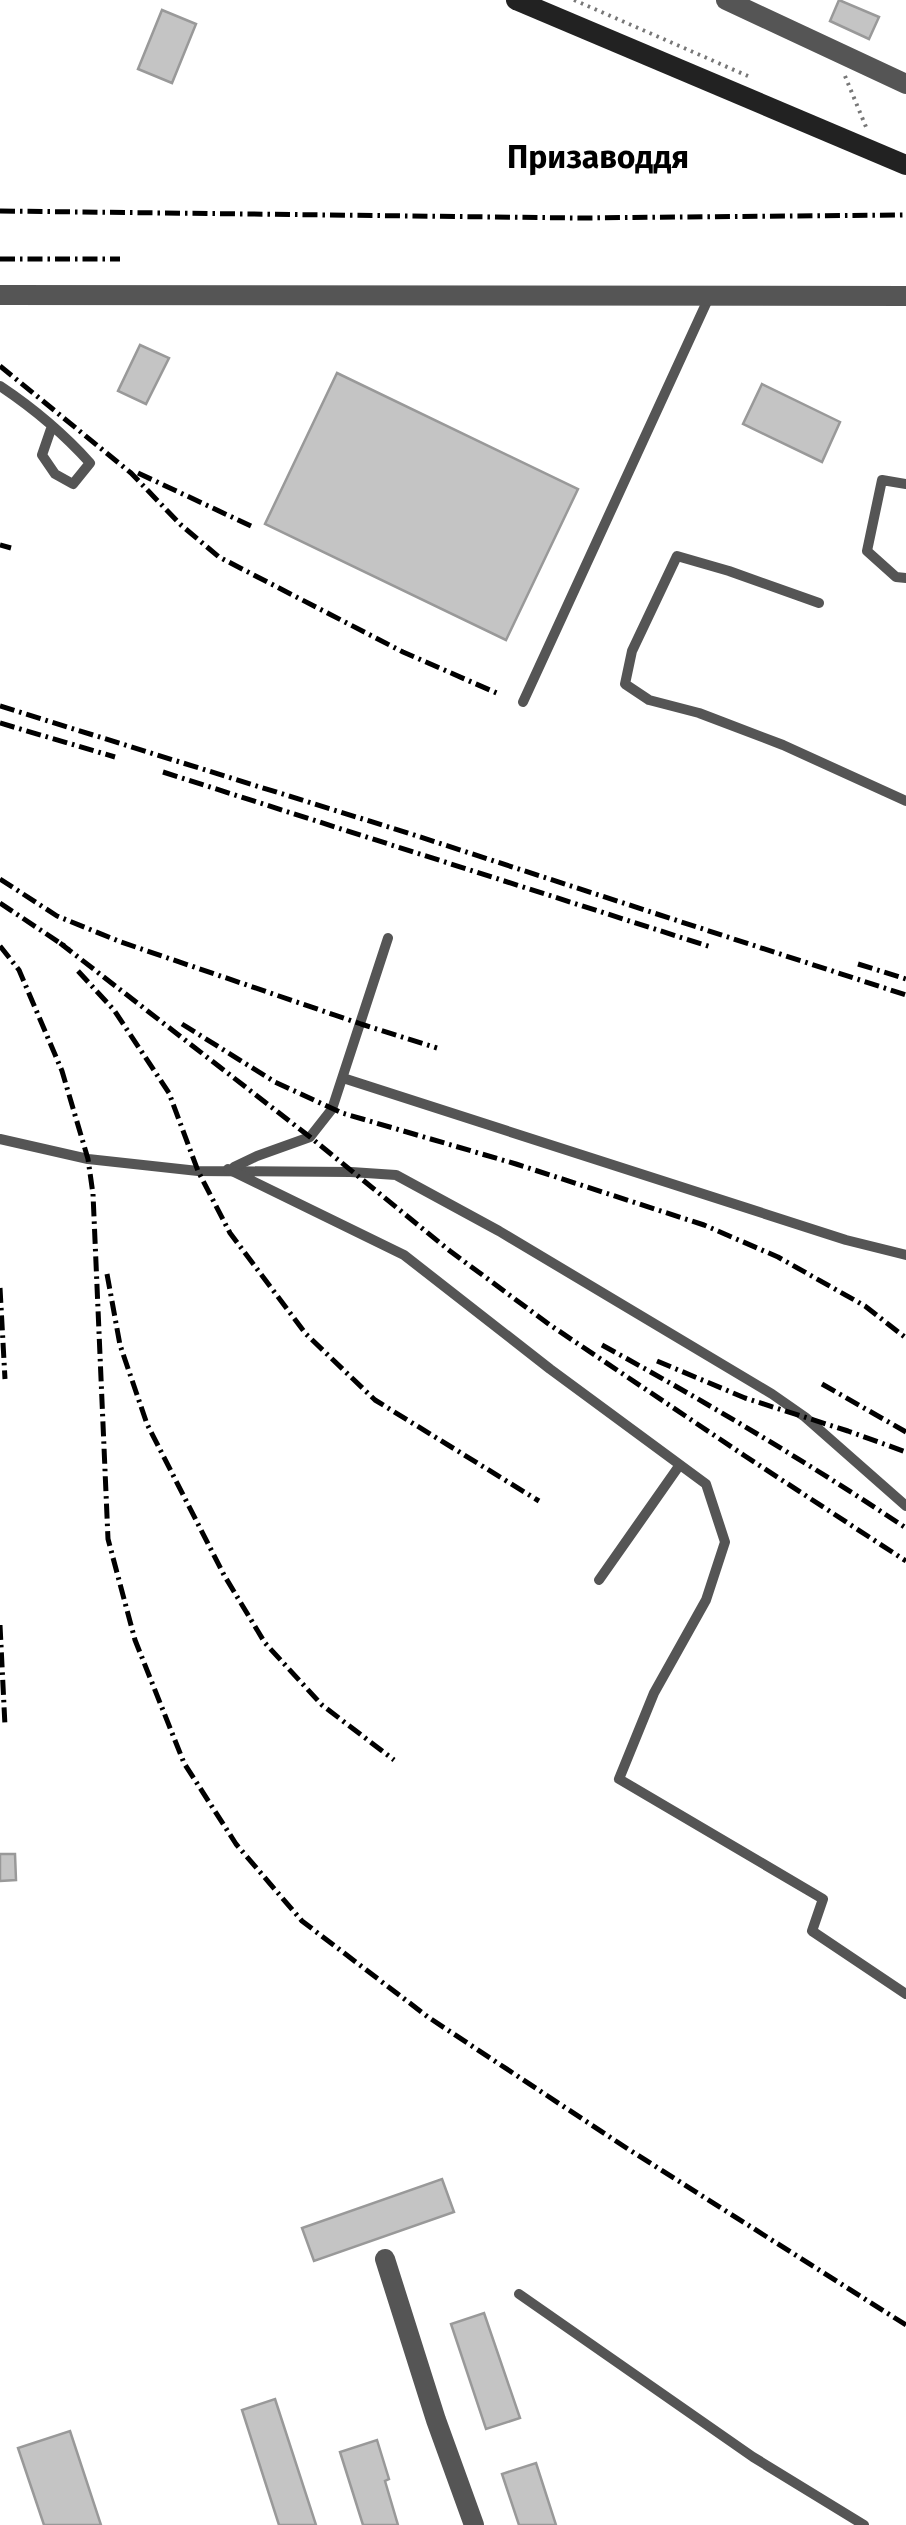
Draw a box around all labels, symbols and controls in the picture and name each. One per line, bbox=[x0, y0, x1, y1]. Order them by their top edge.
district label: Призаводдя bbox=[507, 138, 689, 176]

